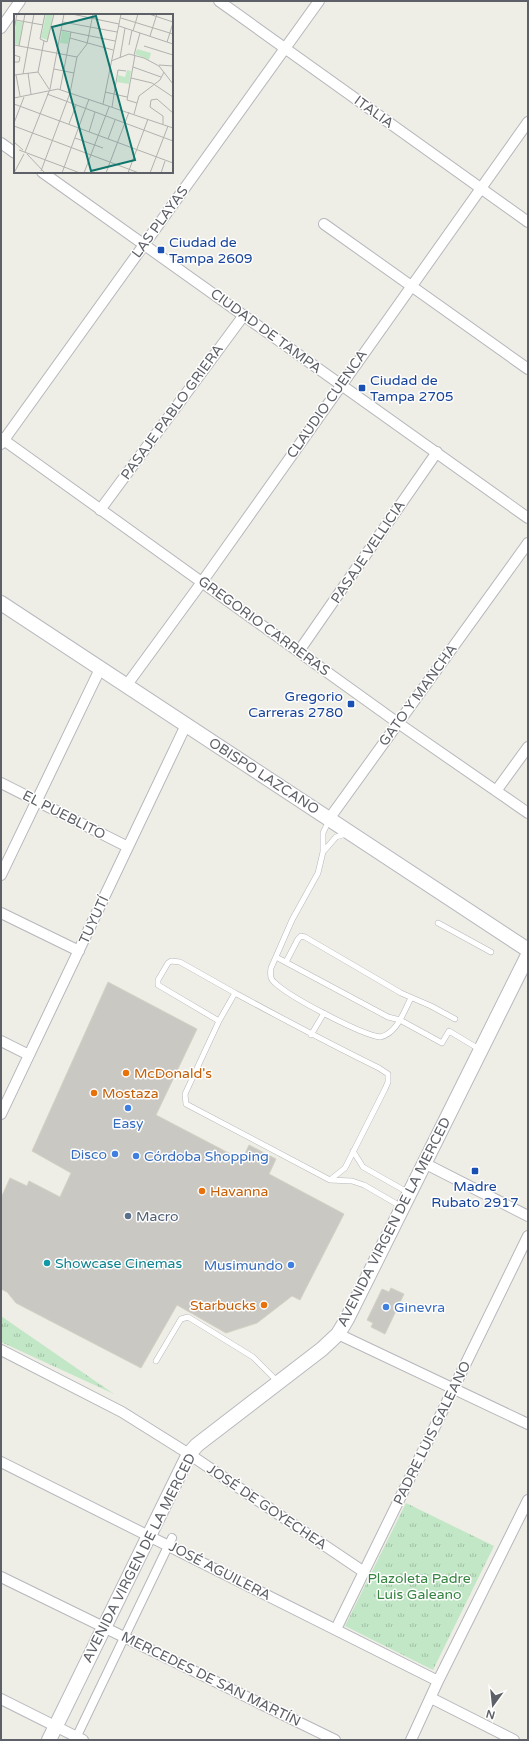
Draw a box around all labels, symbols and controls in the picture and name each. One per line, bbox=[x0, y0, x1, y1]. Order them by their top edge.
inset map bbox=[14, 14, 173, 173]
street label: ITALIA bbox=[351, 92, 397, 132]
street label: LAS PLAYAS bbox=[128, 183, 192, 261]
place label: Ciudad de Tampa 2609 bbox=[169, 234, 253, 267]
marker: Ciudad de Tampa 2609 bbox=[156, 245, 166, 255]
street label: CIUDAD DE TAMPA bbox=[207, 285, 325, 377]
street label: PASAJE PABLO GRIERA bbox=[117, 341, 227, 483]
street label: CLAUDIO CUENCA bbox=[283, 346, 371, 462]
place label: Ciudad de Tampa 2705 bbox=[370, 372, 454, 405]
marker: Ciudad de Tampa 2705 bbox=[357, 383, 367, 393]
street label: PASAJE VELLICIA bbox=[327, 497, 409, 607]
street label: GREGORIO CARRERAS bbox=[195, 573, 333, 680]
street label: GATO Y MANCHA bbox=[375, 641, 461, 749]
place label: Gregorio Carreras 2780 bbox=[248, 688, 343, 721]
marker: Gregorio Carreras 2780 bbox=[346, 699, 356, 709]
street label: OBISPO LAZCANO bbox=[206, 734, 322, 818]
street label: EL PUEBLITO bbox=[20, 787, 108, 843]
street label: TUYUTÍ bbox=[75, 893, 113, 947]
place label: McDonald's bbox=[134, 1065, 212, 1082]
marker: McDonald's bbox=[121, 1068, 131, 1078]
place label: Mostaza bbox=[102, 1085, 159, 1102]
marker: Mostaza bbox=[89, 1088, 99, 1098]
marker: Easy bbox=[123, 1103, 133, 1113]
street label: AVENIDA VIRGEN DE LA MERCED bbox=[334, 1114, 454, 1330]
place label: Easy bbox=[113, 1115, 144, 1132]
place label: Disco bbox=[71, 1146, 107, 1163]
place label: Córdoba Shopping bbox=[144, 1148, 269, 1165]
marker: Disco bbox=[110, 1149, 120, 1159]
marker: Córdoba Shopping bbox=[131, 1151, 141, 1161]
marker: Madre Rubato 2917 bbox=[470, 1166, 480, 1176]
place label: Madre Rubato 2917 bbox=[431, 1178, 519, 1211]
place label: Havanna bbox=[210, 1183, 268, 1200]
marker: Havanna bbox=[197, 1186, 207, 1196]
place label: Macro bbox=[136, 1208, 179, 1225]
marker: Macro bbox=[123, 1211, 133, 1221]
place label: Showcase Cinemas bbox=[55, 1255, 182, 1272]
place label: Musimundo bbox=[204, 1257, 283, 1274]
marker: Showcase Cinemas bbox=[42, 1258, 52, 1268]
marker: Musimundo bbox=[286, 1260, 296, 1270]
place label: Starbucks bbox=[190, 1297, 256, 1314]
place label: Ginevra bbox=[394, 1299, 445, 1316]
marker: Starbucks bbox=[259, 1300, 269, 1310]
marker: Ginevra bbox=[381, 1302, 391, 1312]
street label: PADRE LUIS GALEANO bbox=[390, 1358, 474, 1508]
street label: AVENIDA VIRGEN DE LA MERCED bbox=[79, 1450, 199, 1666]
street label: JOSÉ DE GOYECHEA bbox=[204, 1460, 330, 1554]
street label: JOSÉ AGUILERA bbox=[166, 1538, 274, 1604]
park label: Plazoleta Padre Luis Galeano bbox=[367, 1570, 471, 1603]
street label: MERCEDES DE SAN MARTÍN bbox=[119, 1628, 303, 1730]
north arrow bbox=[473, 1685, 513, 1725]
text: N bbox=[485, 1707, 496, 1722]

